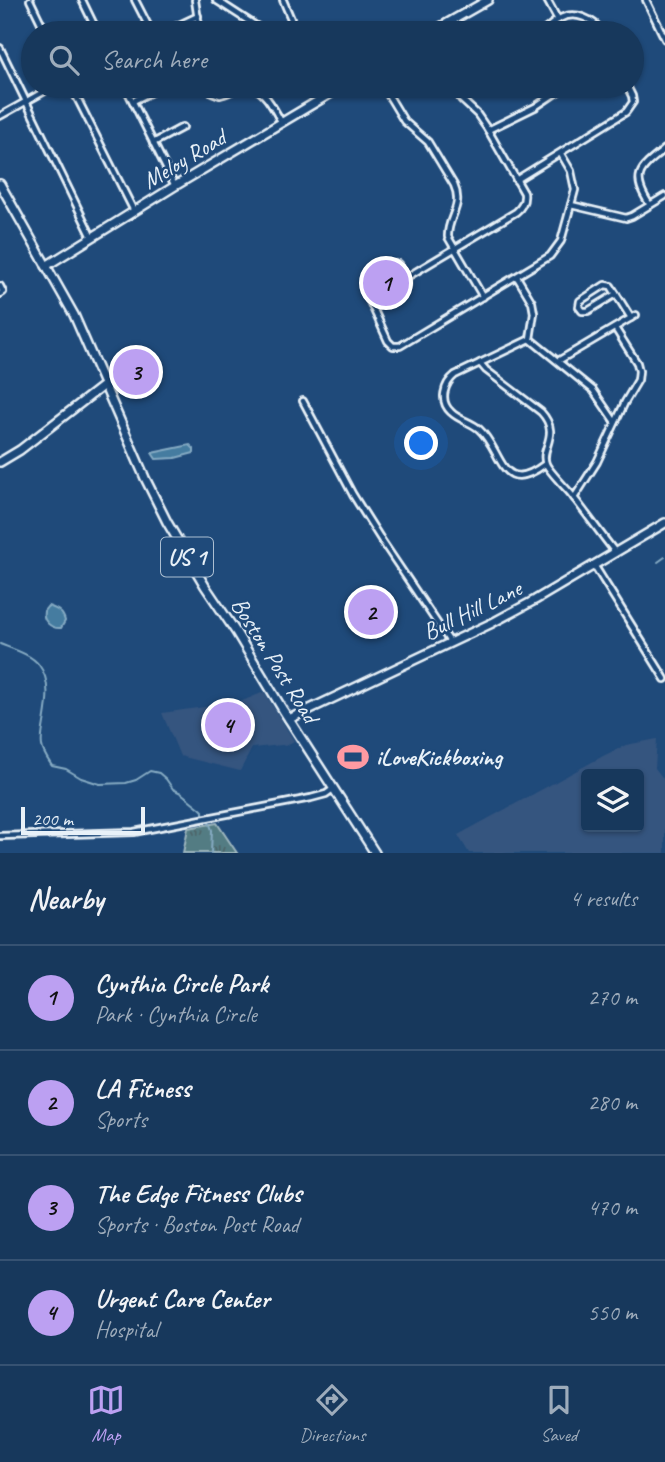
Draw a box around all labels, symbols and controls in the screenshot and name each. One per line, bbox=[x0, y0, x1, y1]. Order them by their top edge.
search box bbox=[21, 21, 644, 98]
icon: search bbox=[45, 41, 83, 79]
text: Search here bbox=[101, 43, 207, 76]
street label: Meloy Road bbox=[137, 121, 234, 196]
pin: 1 bbox=[363, 257, 409, 309]
pin: 3 bbox=[113, 346, 159, 398]
your location bbox=[404, 426, 438, 460]
road number: US 1 bbox=[161, 538, 213, 576]
street label: Bull Hill Lane bbox=[418, 572, 528, 647]
pin: 2 bbox=[348, 586, 394, 638]
street label: Boston Post Road bbox=[225, 592, 327, 731]
pin: 4 bbox=[205, 699, 251, 751]
sports icon: iLoveKickboxing bbox=[336, 740, 370, 774]
place label: iLoveKickboxing bbox=[376, 742, 504, 772]
map controls bbox=[581, 769, 644, 832]
button: layers bbox=[581, 769, 644, 832]
scale bar bbox=[21, 804, 145, 836]
text: 200 m bbox=[32, 807, 73, 831]
text: Nearby bbox=[28, 880, 104, 918]
text: 4 results bbox=[570, 884, 637, 913]
text: Cynthia Circle Park bbox=[95, 967, 268, 1000]
text: 1 bbox=[46, 983, 56, 1012]
text: 270 m bbox=[588, 983, 637, 1012]
text: Park · Cynthia Circle bbox=[95, 1000, 257, 1029]
text: LA Fitness bbox=[95, 1072, 191, 1105]
text: 2 bbox=[46, 1088, 56, 1117]
text: 280 m bbox=[588, 1088, 637, 1117]
text: Sports bbox=[95, 1105, 147, 1134]
text: The Edge Fitness Clubs bbox=[95, 1177, 302, 1210]
text: 3 bbox=[46, 1193, 56, 1222]
text: 470 m bbox=[588, 1193, 637, 1222]
text: Sports · Boston Post Road bbox=[95, 1210, 299, 1239]
text: Urgent Care Center bbox=[95, 1282, 270, 1315]
text: 4 bbox=[46, 1298, 56, 1327]
text: 550 m bbox=[588, 1298, 637, 1327]
text: Hospital bbox=[95, 1315, 158, 1344]
tab: Map bbox=[87, 1381, 125, 1447]
tab: Directions bbox=[299, 1381, 366, 1447]
tab: Saved bbox=[540, 1381, 578, 1447]

